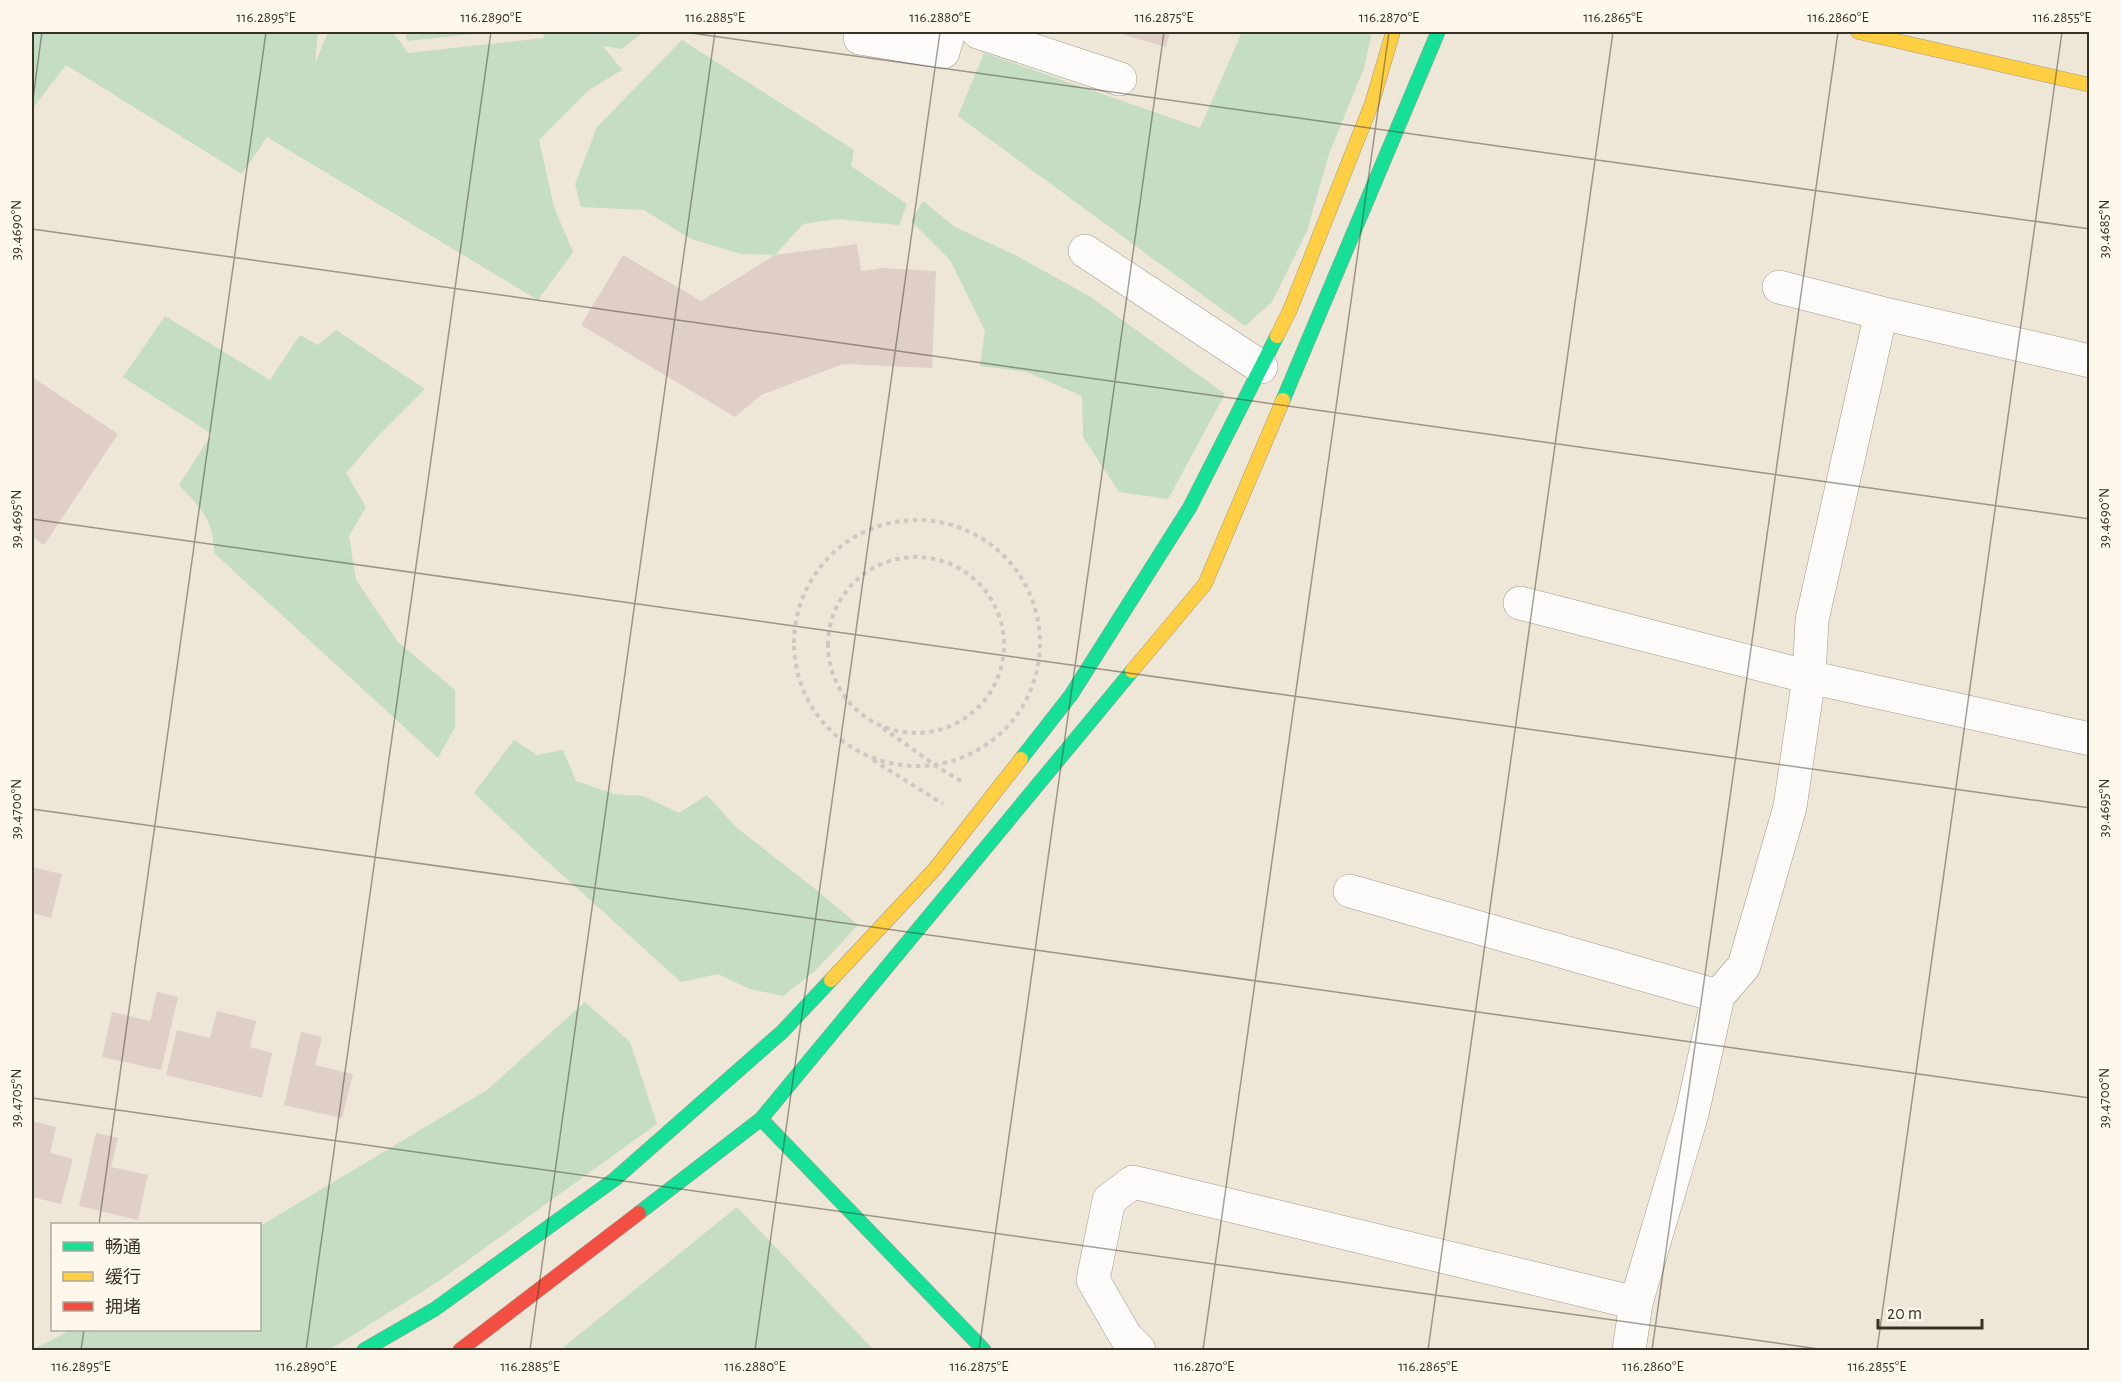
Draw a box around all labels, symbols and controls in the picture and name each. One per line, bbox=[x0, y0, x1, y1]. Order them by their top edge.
text: 116.2895°E bbox=[236, 10, 296, 25]
text: 116.2890°E bbox=[460, 10, 522, 25]
text: 116.2885°E bbox=[685, 10, 745, 25]
text: 116.2880°E bbox=[909, 10, 971, 25]
text: 116.2875°E bbox=[1135, 10, 1193, 25]
text: 116.2870°E bbox=[1359, 10, 1419, 25]
text: 116.2865°E bbox=[1583, 10, 1643, 25]
text: 116.2860°E bbox=[1807, 10, 1869, 25]
text: 116.2855°E bbox=[2033, 10, 2091, 25]
text: 39.4690°N bbox=[9, 200, 24, 260]
text: 39.4685°N bbox=[2097, 200, 2112, 258]
text: 39.4690°N bbox=[2097, 488, 2112, 548]
text: 39.4695°N bbox=[9, 490, 24, 548]
text: 39.4700°N bbox=[9, 779, 24, 839]
text: 39.4695°N bbox=[2097, 779, 2112, 837]
text: 39.4700°N bbox=[2097, 1068, 2112, 1128]
text: 39.4705°N bbox=[9, 1069, 24, 1127]
legend bbox=[51, 1223, 261, 1331]
text: 畅通 bbox=[105, 1237, 141, 1257]
text: 缓行 bbox=[105, 1267, 141, 1287]
scale bar bbox=[1878, 1292, 1982, 1330]
text: 拥堵 bbox=[105, 1297, 141, 1317]
text: 20 m bbox=[1887, 1305, 1922, 1323]
text: 116.2895°E bbox=[51, 1359, 111, 1374]
text: 116.2890°E bbox=[275, 1359, 337, 1374]
text: 116.2885°E bbox=[500, 1359, 560, 1374]
text: 116.2880°E bbox=[724, 1359, 786, 1374]
text: 116.2875°E bbox=[950, 1359, 1008, 1374]
text: 116.2870°E bbox=[1174, 1359, 1234, 1374]
text: 116.2865°E bbox=[1398, 1359, 1458, 1374]
text: 116.2860°E bbox=[1622, 1359, 1684, 1374]
text: 116.2855°E bbox=[1848, 1359, 1906, 1374]

